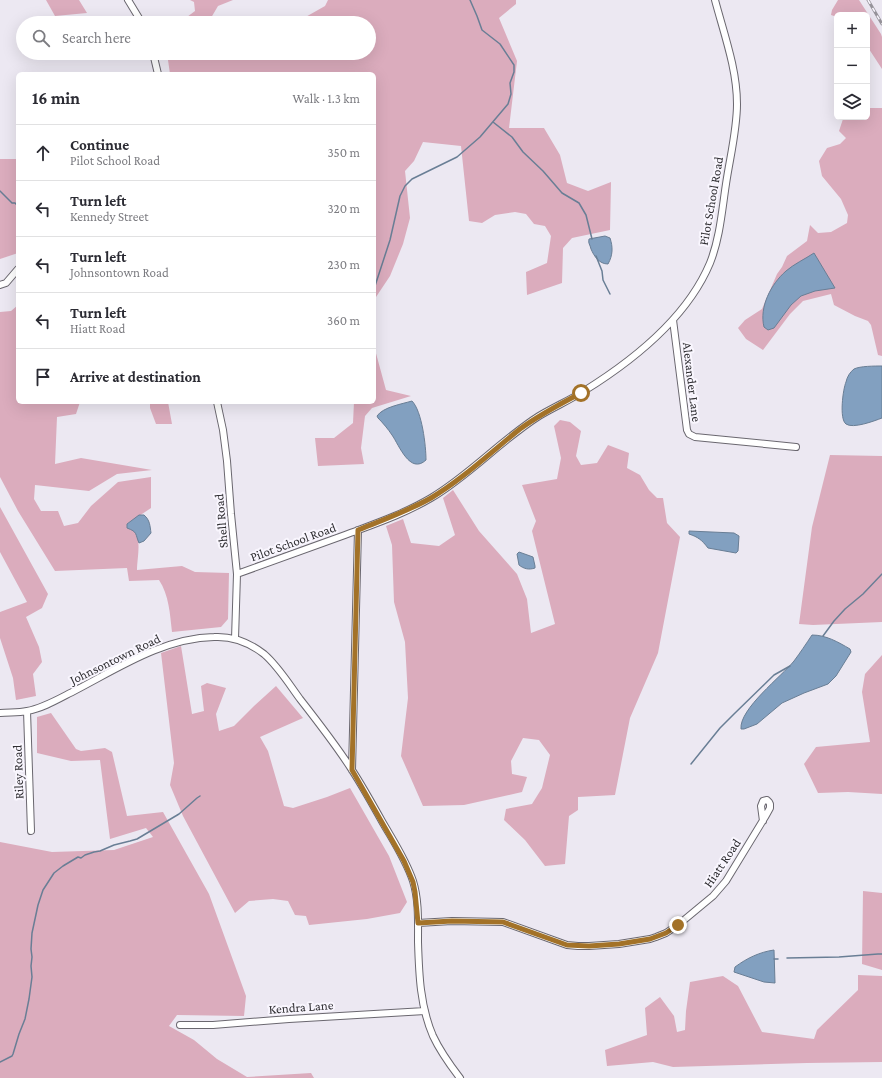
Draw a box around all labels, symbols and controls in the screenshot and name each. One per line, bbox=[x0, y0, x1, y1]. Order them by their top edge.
map controls bbox=[834, 12, 870, 120]
button: + bbox=[834, 12, 870, 48]
search box bbox=[16, 16, 376, 60]
icon: search bbox=[30, 27, 52, 49]
text: Search here bbox=[62, 30, 131, 46]
button: − bbox=[834, 48, 870, 84]
button: layers bbox=[834, 84, 870, 120]
text: 16 min bbox=[32, 89, 80, 108]
text: Walk · 1.3 km bbox=[292, 91, 360, 106]
text: Continue bbox=[70, 137, 129, 153]
icon: ahead bbox=[32, 142, 54, 164]
text: 350 m bbox=[327, 145, 360, 160]
text: Pilot School Road bbox=[70, 153, 160, 168]
street label: Pilot School Road bbox=[696, 155, 726, 247]
text: Turn left bbox=[70, 193, 126, 209]
icon: left bbox=[32, 198, 54, 220]
text: 320 m bbox=[327, 201, 360, 216]
text: Kennedy Street bbox=[70, 209, 148, 224]
text: Turn left bbox=[70, 249, 126, 265]
icon: left bbox=[32, 254, 54, 276]
text: 230 m bbox=[327, 257, 360, 272]
text: Johnsontown Road bbox=[70, 265, 169, 280]
text: Turn left bbox=[70, 305, 126, 321]
icon: left bbox=[32, 310, 54, 332]
text: 360 m bbox=[327, 313, 360, 328]
text: Hiatt Road bbox=[70, 321, 125, 336]
street label: Alexander Lane bbox=[680, 341, 704, 423]
icon: arrive bbox=[32, 366, 54, 388]
text: Arrive at destination bbox=[70, 369, 201, 385]
route start bbox=[572, 384, 590, 402]
street label: Shell Road bbox=[211, 493, 231, 549]
street label: Pilot School Road bbox=[248, 520, 338, 564]
street label: Johnsontown Road bbox=[66, 631, 163, 688]
street label: Riley Road bbox=[10, 744, 26, 799]
street label: Hiatt Road bbox=[700, 836, 744, 890]
route end bbox=[669, 916, 687, 934]
street label: Kendra Lane bbox=[268, 997, 334, 1017]

